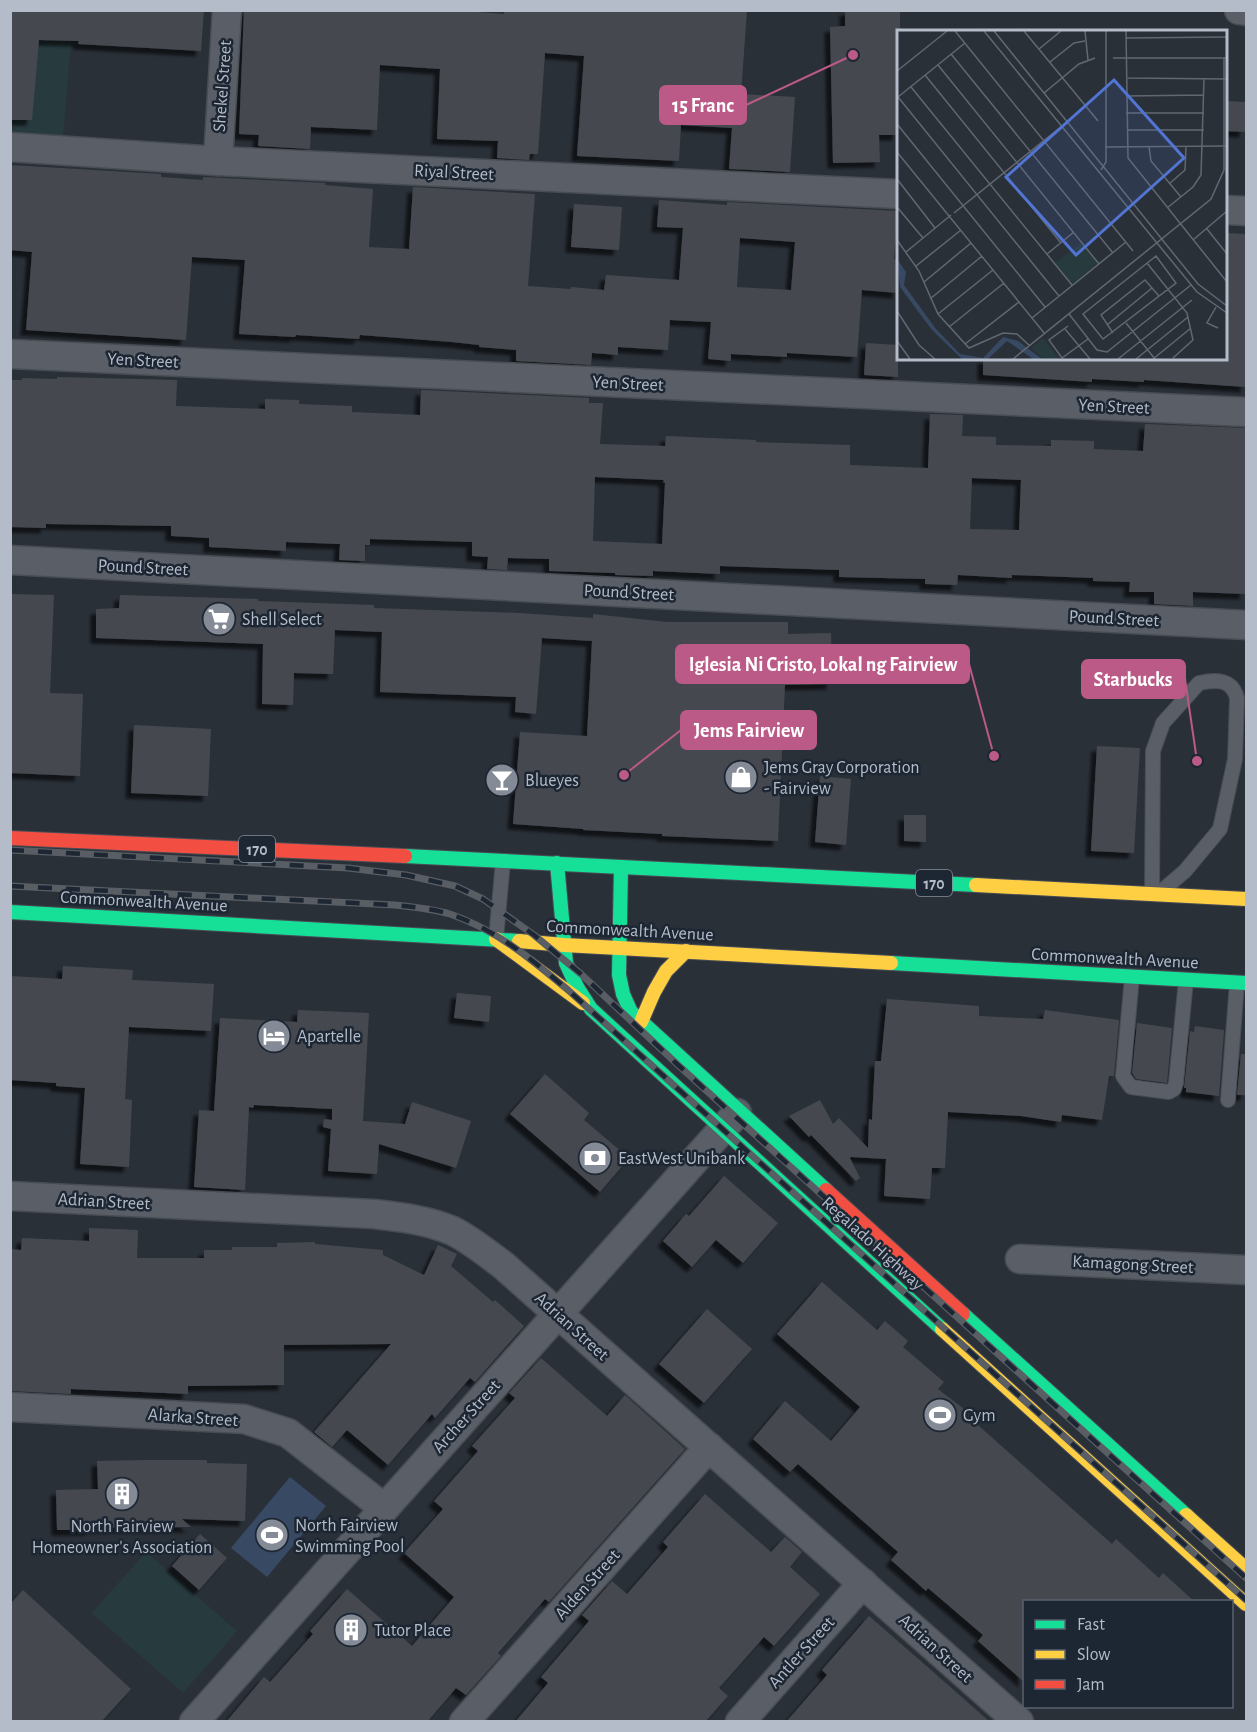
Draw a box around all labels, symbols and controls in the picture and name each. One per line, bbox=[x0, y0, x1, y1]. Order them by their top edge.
inset map bbox=[897, 30, 1227, 360]
street label: Shekel Street bbox=[211, 39, 235, 133]
callout: 15 Franc bbox=[660, 86, 746, 124]
text: 15 Franc bbox=[672, 96, 734, 116]
street label: Riyal Street bbox=[414, 162, 495, 184]
street label: Yen Street bbox=[107, 350, 179, 372]
street label: Yen Street bbox=[592, 373, 664, 395]
street label: Yen Street bbox=[1078, 396, 1150, 418]
street label: Pound Street bbox=[97, 557, 189, 579]
street label: Pound Street bbox=[583, 582, 675, 604]
supermarket icon: Shell Select bbox=[201, 601, 237, 637]
street label: Pound Street bbox=[1068, 608, 1160, 630]
place label: Shell Select bbox=[242, 611, 322, 629]
callout: Iglesia Ni Cristo, Lokal ng Fairview bbox=[676, 645, 969, 683]
text: Iglesia Ni Cristo, Lokal ng Fairview bbox=[689, 655, 957, 675]
callout: Starbucks bbox=[1082, 660, 1185, 698]
text: Starbucks bbox=[1093, 670, 1173, 690]
callout: Jems Fairview bbox=[681, 711, 816, 749]
text: Jems Fairview bbox=[694, 721, 804, 741]
shop icon: Jems Gray Corporation - Fairview bbox=[723, 759, 759, 795]
place label: Jems Gray Corporation - Fairview bbox=[764, 759, 920, 798]
bar icon: Blueyes bbox=[484, 762, 520, 798]
place label: Blueyes bbox=[525, 772, 579, 790]
road number: 170 bbox=[239, 836, 275, 862]
road number: 170 bbox=[916, 870, 952, 896]
street label: Commonwealth Avenue bbox=[60, 889, 228, 915]
street label: Commonwealth Avenue bbox=[546, 918, 714, 944]
street label: Commonwealth Avenue bbox=[1031, 946, 1199, 972]
hotel icon: Apartelle bbox=[256, 1018, 292, 1054]
place label: Apartelle bbox=[297, 1028, 361, 1046]
bank icon: EastWest Unibank bbox=[577, 1140, 613, 1176]
place label: EastWest Unibank bbox=[618, 1150, 746, 1168]
street label: Adrian Street bbox=[57, 1191, 151, 1213]
street label: Regalado Highway bbox=[818, 1193, 927, 1294]
street label: Kamagong Street bbox=[1072, 1253, 1194, 1277]
street label: Adrian Street bbox=[531, 1289, 612, 1364]
street label: Archer Street bbox=[429, 1376, 504, 1457]
sports icon: Gym bbox=[922, 1397, 958, 1433]
street label: Alarka Street bbox=[147, 1406, 239, 1430]
place label: Gym bbox=[963, 1407, 996, 1425]
building icon: North Fairview Homeowner's Association bbox=[104, 1476, 140, 1512]
sports icon: North Fairview Swimming Pool bbox=[254, 1517, 290, 1553]
place label: North Fairview Swimming Pool bbox=[295, 1517, 404, 1556]
place label: North Fairview Homeowner's Association bbox=[32, 1518, 212, 1557]
street label: Alden Street bbox=[552, 1546, 624, 1623]
legend bbox=[1023, 1600, 1233, 1708]
street label: Adrian Street bbox=[895, 1611, 976, 1686]
building icon: Tutor Place bbox=[333, 1612, 369, 1648]
street label: Antler Street bbox=[765, 1613, 838, 1692]
text: Fast bbox=[1077, 1616, 1105, 1634]
place label: Tutor Place bbox=[374, 1622, 451, 1640]
text: Slow bbox=[1077, 1646, 1110, 1664]
text: Jam bbox=[1077, 1676, 1105, 1694]

